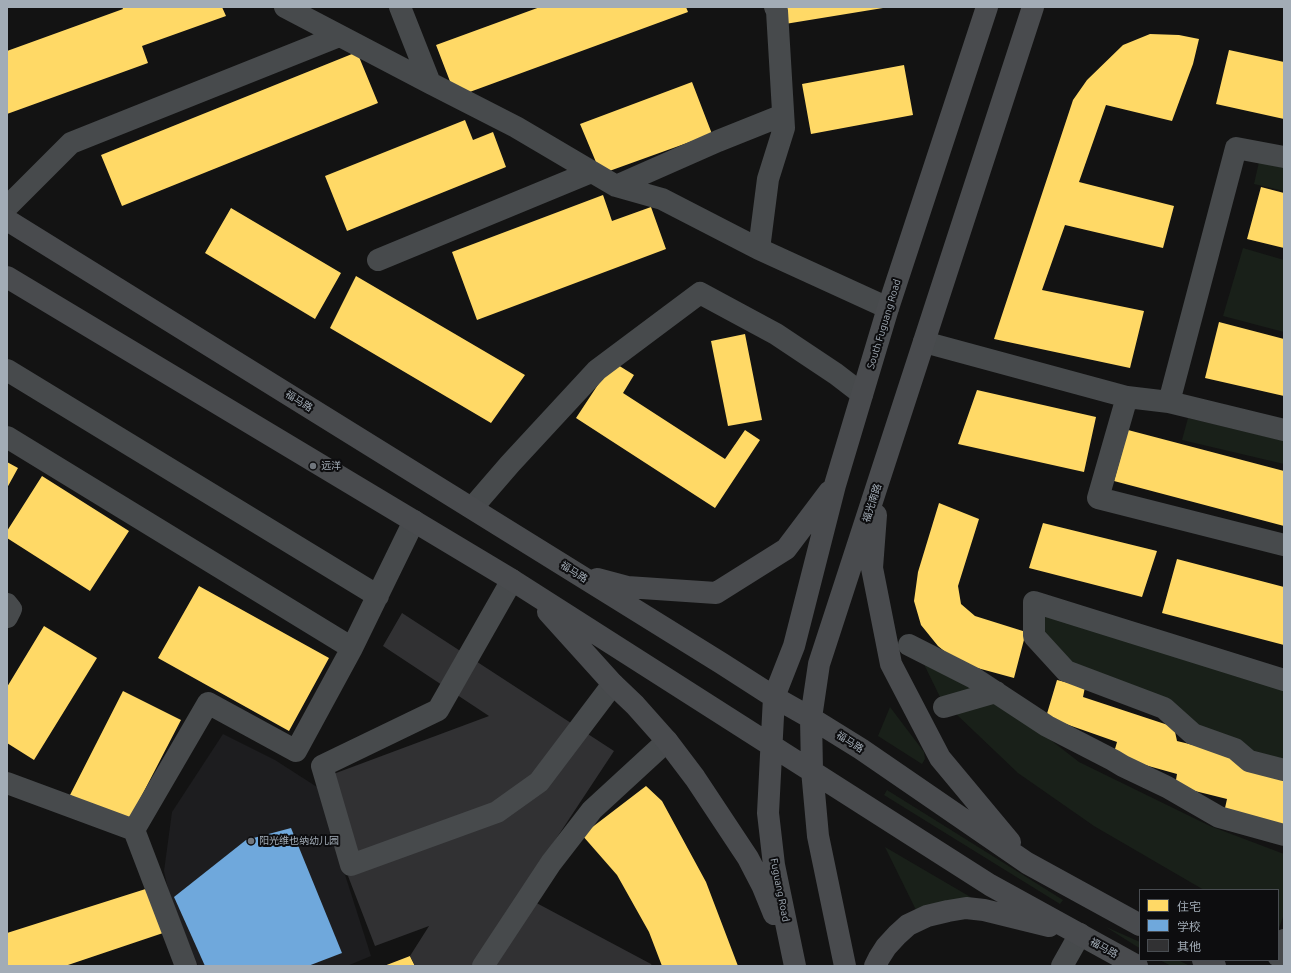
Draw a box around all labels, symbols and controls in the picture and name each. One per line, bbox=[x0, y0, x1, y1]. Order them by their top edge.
street label: South Fuguang Road bbox=[865, 278, 903, 370]
street label: 福马路 bbox=[283, 388, 315, 414]
place label: 远洋 bbox=[321, 460, 341, 472]
marker: 远洋 bbox=[308, 461, 318, 471]
street label: 福光南路 bbox=[860, 482, 884, 524]
street label: 福马路 bbox=[558, 559, 590, 585]
street label: 福马路 bbox=[834, 729, 866, 755]
place label: 阳光维也纳幼儿园 bbox=[259, 835, 339, 847]
marker: 阳光维也纳幼儿园 bbox=[246, 836, 256, 846]
street label: Fuguang Road bbox=[768, 857, 792, 923]
legend bbox=[1139, 889, 1279, 961]
text: 住宅 bbox=[1177, 900, 1201, 913]
text: 学校 bbox=[1177, 920, 1201, 933]
street label: 福马路 bbox=[1088, 935, 1120, 961]
text: 其他 bbox=[1177, 940, 1201, 953]

